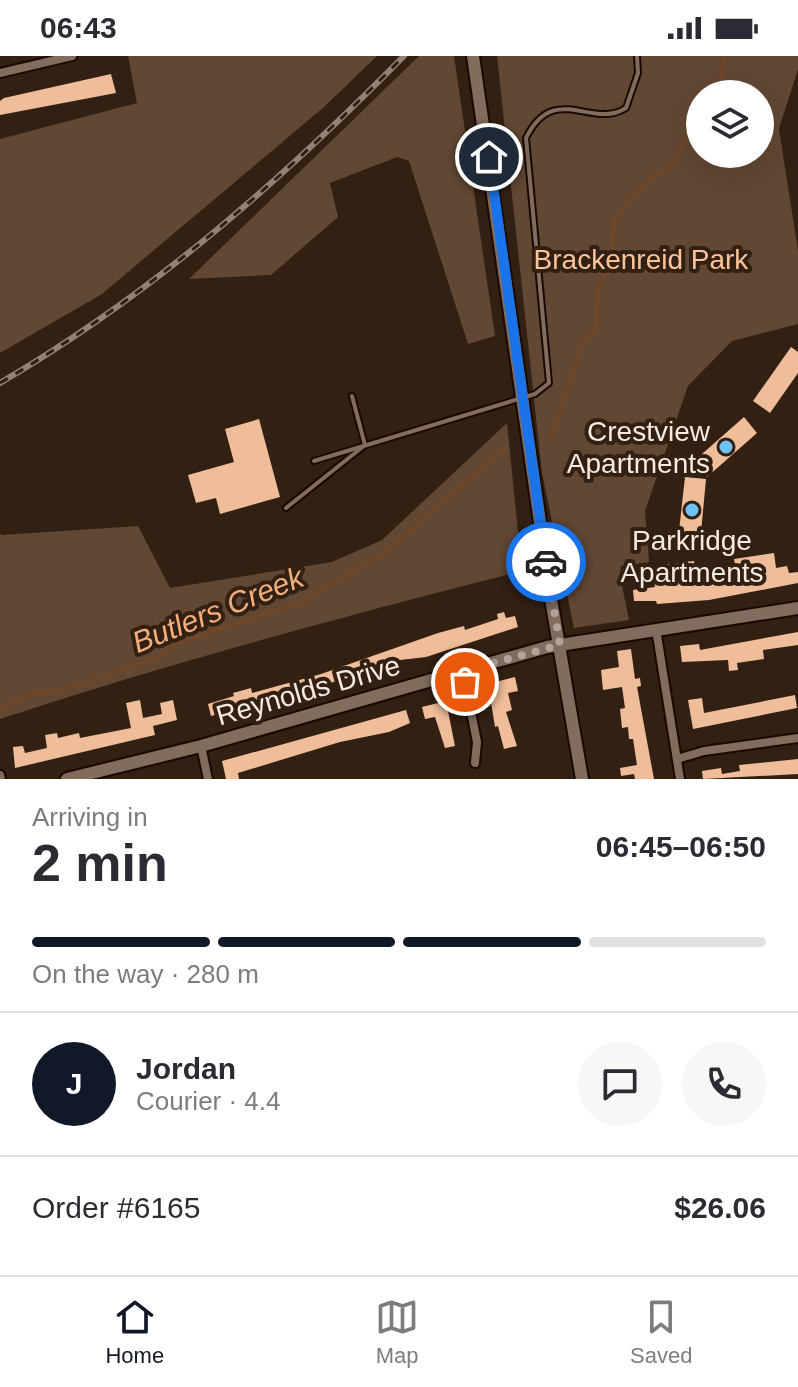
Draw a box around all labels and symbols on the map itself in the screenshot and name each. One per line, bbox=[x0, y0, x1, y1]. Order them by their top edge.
pin bbox=[455, 123, 523, 191]
park label: Brackenreid Park bbox=[534, 244, 749, 275]
place label: Crestview Apartments bbox=[567, 416, 711, 479]
marker: Crestview Apartments bbox=[717, 438, 735, 456]
marker: Parkridge Apartments bbox=[683, 501, 701, 519]
courier bbox=[506, 522, 586, 602]
place label: Parkridge Apartments bbox=[620, 525, 764, 588]
water label: Butlers Creek bbox=[127, 559, 310, 659]
pin bbox=[431, 648, 499, 716]
street label: Reynolds Drive bbox=[213, 649, 404, 732]

